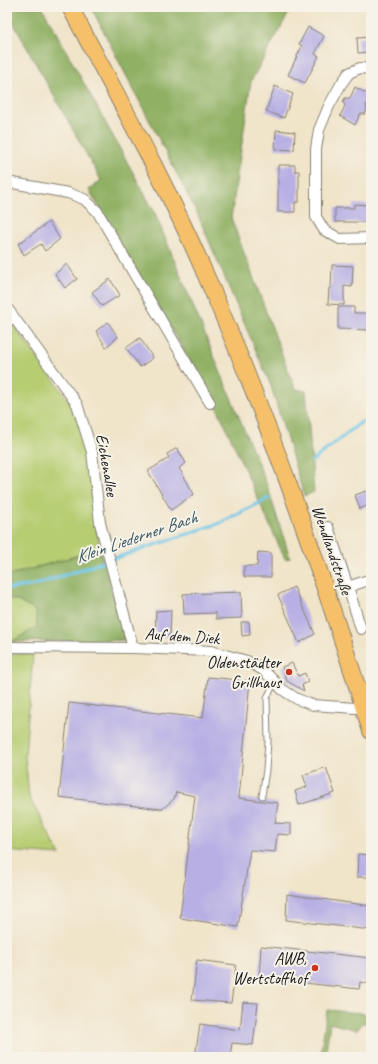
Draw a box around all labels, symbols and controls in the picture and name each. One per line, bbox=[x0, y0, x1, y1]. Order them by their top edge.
street label: Eichenallee bbox=[91, 432, 123, 499]
street label: Wendlandstraße bbox=[307, 503, 358, 599]
water label: Klein Liederner Bach bbox=[73, 505, 201, 568]
street label: Auf dem Diek bbox=[144, 623, 222, 649]
place label: Oldenstädter Grillhaus bbox=[207, 652, 283, 693]
marker: Oldenstädter Grillhaus bbox=[284, 667, 294, 677]
place label: AWB, Wertstoffhof bbox=[233, 948, 311, 989]
marker: AWB, Wertstoffhof bbox=[310, 963, 320, 973]

